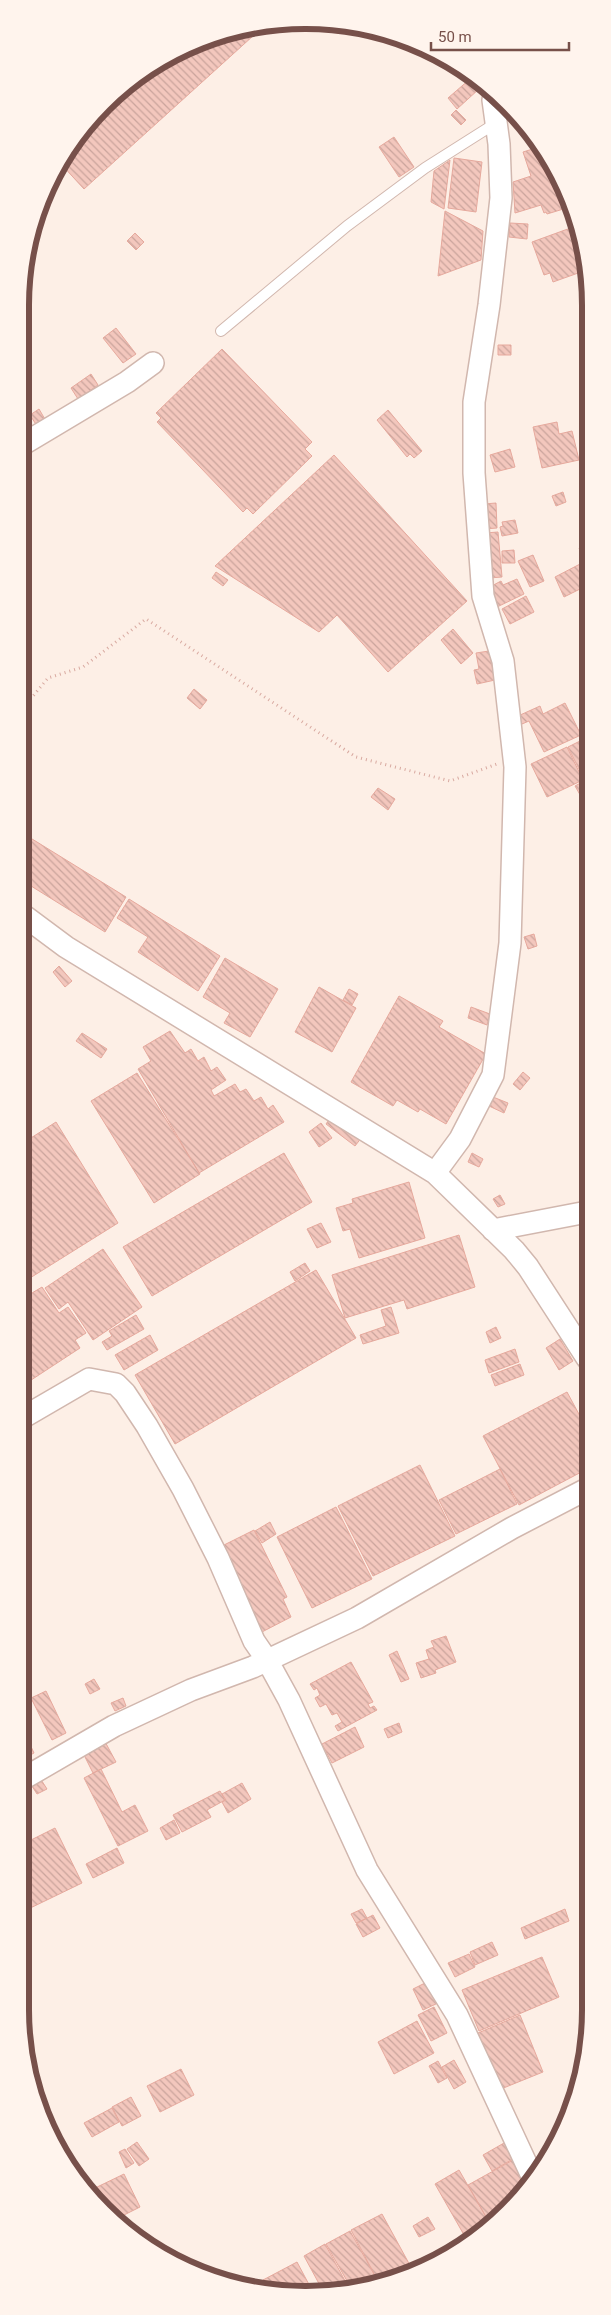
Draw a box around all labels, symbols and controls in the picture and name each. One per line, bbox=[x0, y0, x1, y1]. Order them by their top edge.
scale bar bbox=[431, 20, 568, 52]
text: 50 m bbox=[438, 28, 472, 46]

